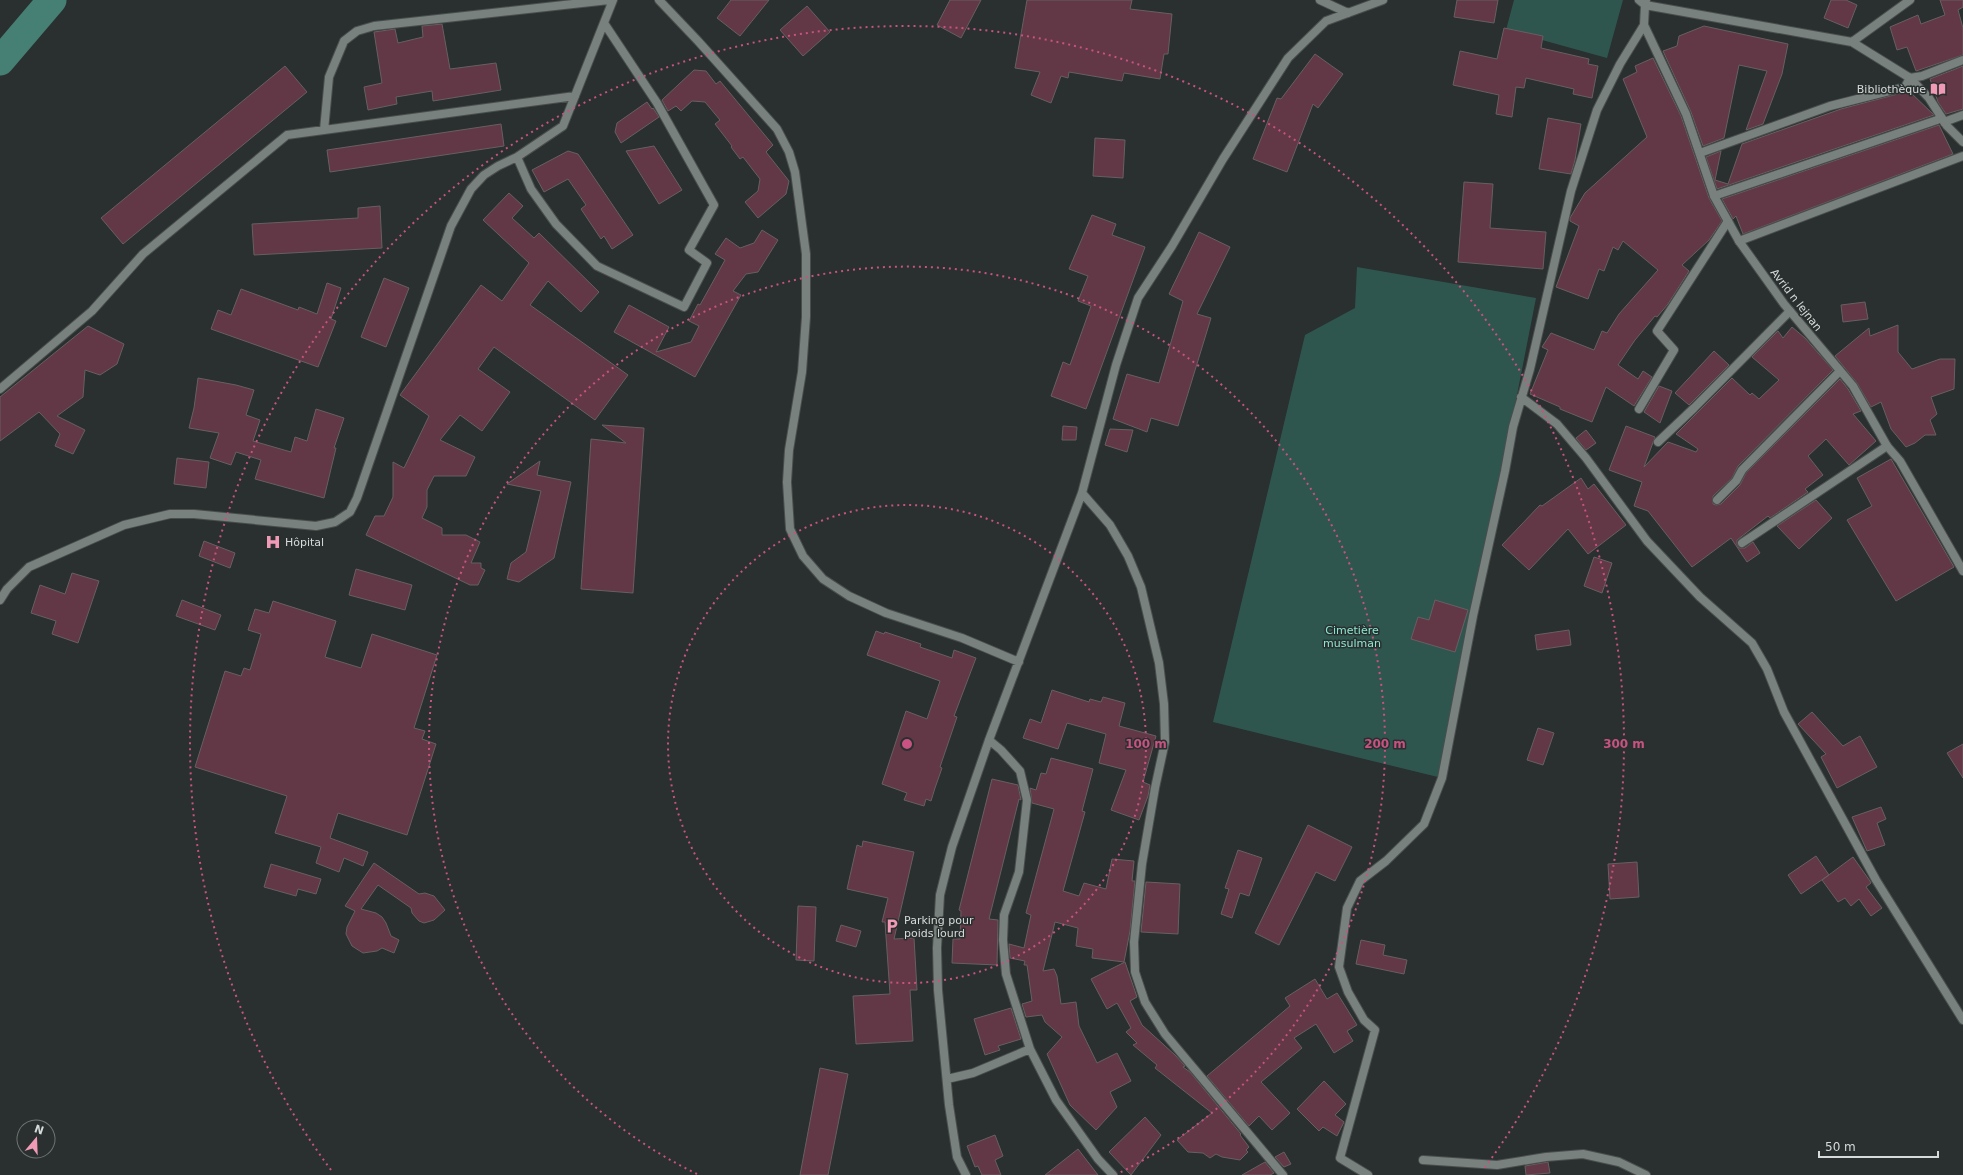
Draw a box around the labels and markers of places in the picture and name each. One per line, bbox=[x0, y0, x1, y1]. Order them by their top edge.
library icon: Bibliothèque bbox=[1929, 80, 1947, 98]
place label: Bibliothèque bbox=[1857, 83, 1926, 96]
hospital icon: Hôpital bbox=[264, 533, 282, 551]
place label: Hôpital bbox=[285, 536, 324, 549]
centre of rings bbox=[900, 737, 914, 751]
place label: Parking pour poids lourd bbox=[904, 914, 974, 940]
parking icon: Parking pour poids lourd bbox=[883, 917, 901, 935]

